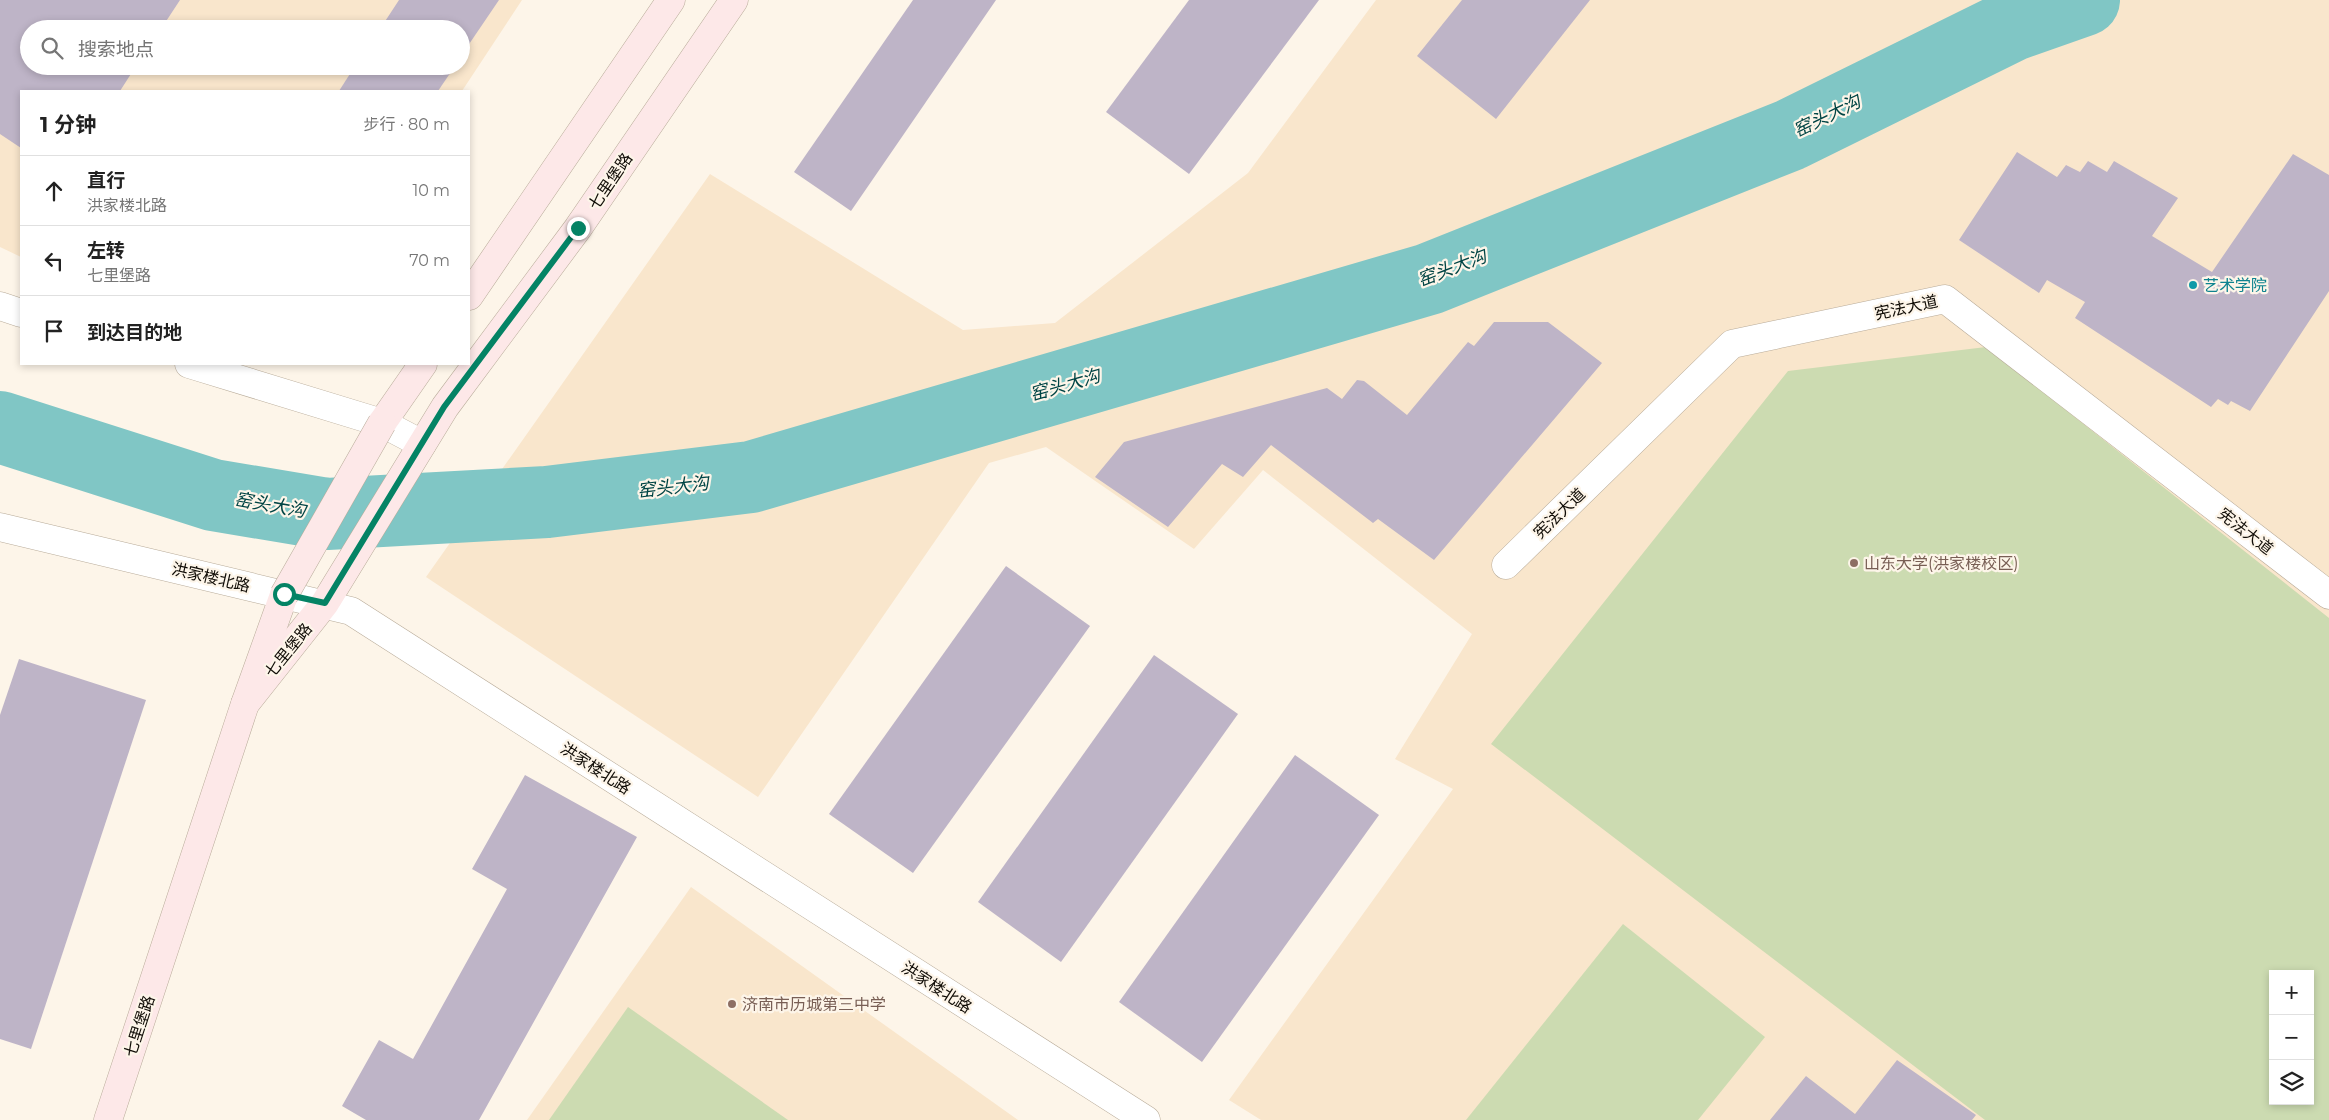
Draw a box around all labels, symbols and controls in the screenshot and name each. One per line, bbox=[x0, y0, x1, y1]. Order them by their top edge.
search box bbox=[20, 20, 470, 75]
icon: search bbox=[38, 34, 66, 62]
text: 搜索地点 bbox=[78, 38, 154, 61]
water label: 窑头大沟 bbox=[1790, 89, 1866, 142]
text: 1 分钟 bbox=[40, 112, 96, 137]
text: 步行 · 80 m bbox=[364, 115, 450, 134]
street label: 七里堡路 bbox=[585, 149, 636, 213]
text: 直行 bbox=[87, 169, 125, 192]
icon: ahead bbox=[40, 177, 68, 205]
text: 10 m bbox=[412, 181, 450, 200]
text: 洪家楼北路 bbox=[87, 196, 167, 215]
route end bbox=[567, 217, 590, 240]
text: 左转 bbox=[87, 239, 125, 262]
water label: 窑头大沟 bbox=[1414, 244, 1491, 291]
icon: left bbox=[40, 247, 68, 275]
text: 70 m bbox=[409, 251, 450, 270]
text: 七里堡路 bbox=[87, 266, 151, 285]
place label: 艺术学院 bbox=[2203, 276, 2267, 295]
marker: 艺术学院 bbox=[2187, 279, 2199, 291]
street label: 宪法大道 bbox=[1873, 292, 1939, 323]
icon: arrive bbox=[40, 317, 68, 345]
text: 到达目的地 bbox=[87, 321, 182, 344]
water label: 窑头大沟 bbox=[1027, 364, 1105, 405]
water label: 窑头大沟 bbox=[636, 471, 712, 502]
street label: 宪法大道 bbox=[1530, 484, 1589, 542]
water label: 窑头大沟 bbox=[233, 488, 309, 522]
street label: 宪法大道 bbox=[2215, 504, 2277, 559]
place label: 山东大学(洪家楼校区) bbox=[1864, 554, 2019, 573]
marker: 山东大学(洪家楼校区) bbox=[1848, 557, 1860, 569]
street label: 洪家楼北路 bbox=[170, 559, 252, 596]
route start bbox=[273, 583, 296, 606]
street label: 七里堡路 bbox=[261, 619, 316, 681]
street label: 洪家楼北路 bbox=[557, 739, 634, 798]
street label: 洪家楼北路 bbox=[898, 958, 975, 1017]
map controls bbox=[2269, 970, 2314, 1105]
button: + bbox=[2269, 970, 2314, 1015]
street label: 七里堡路 bbox=[121, 993, 158, 1060]
place label: 济南市历城第三中学 bbox=[742, 995, 886, 1014]
marker: 济南市历城第三中学 bbox=[726, 998, 738, 1010]
button: − bbox=[2269, 1015, 2314, 1060]
button: layers bbox=[2269, 1060, 2314, 1105]

